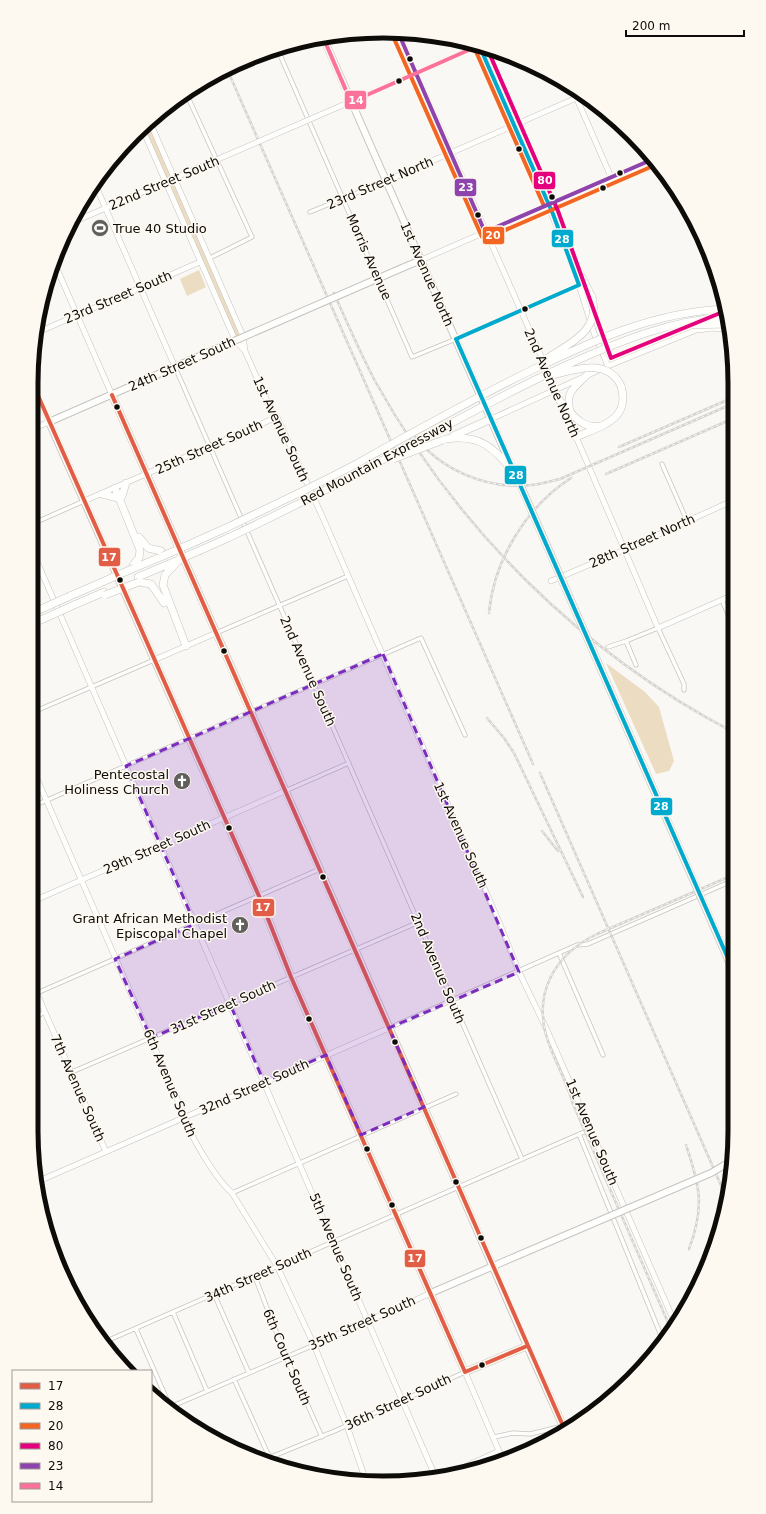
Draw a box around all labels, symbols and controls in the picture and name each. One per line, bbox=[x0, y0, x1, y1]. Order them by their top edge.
scale bar bbox=[626, 12, 744, 38]
text: 200 m bbox=[632, 19, 670, 33]
unlabelled marker bbox=[405, 54, 415, 64]
unlabelled marker bbox=[394, 76, 404, 86]
line badge: 14 bbox=[344, 90, 367, 110]
text: 14 bbox=[348, 94, 364, 107]
unlabelled marker bbox=[514, 144, 524, 154]
street label: 22nd Street South bbox=[106, 153, 222, 213]
street label: 23rd Street North bbox=[325, 154, 435, 212]
unlabelled marker bbox=[615, 168, 625, 178]
line badge: 80 bbox=[533, 171, 556, 190]
text: 80 bbox=[537, 174, 553, 187]
line badge: 23 bbox=[454, 178, 477, 197]
text: 23 bbox=[458, 181, 474, 194]
unlabelled marker bbox=[598, 183, 608, 193]
unlabelled marker bbox=[547, 192, 557, 202]
unlabelled marker bbox=[473, 210, 483, 220]
street label: Morris Avenue bbox=[343, 212, 395, 302]
sports icon: True 40 Studio bbox=[90, 218, 110, 238]
street label: 1st Avenue North bbox=[397, 219, 457, 329]
place label: True 40 Studio bbox=[112, 221, 207, 236]
line badge: 20 bbox=[482, 226, 505, 245]
text: 20 bbox=[485, 229, 501, 242]
line badge: 28 bbox=[551, 229, 574, 248]
text: 28 bbox=[554, 233, 570, 246]
street label: 23rd Street South bbox=[62, 268, 174, 326]
unlabelled marker bbox=[520, 304, 530, 314]
street label: 2nd Avenue North bbox=[521, 326, 583, 440]
street label: 24th Street South bbox=[126, 334, 238, 394]
street label: 1st Avenue South bbox=[250, 374, 312, 484]
unlabelled marker bbox=[112, 402, 122, 412]
street label: Red Mountain Expressway bbox=[298, 415, 456, 509]
street label: 25th Street South bbox=[153, 417, 265, 477]
line badge: 28 bbox=[504, 465, 527, 485]
text: 28 bbox=[508, 469, 524, 482]
street label: 28th Street North bbox=[587, 511, 697, 571]
line badge: 17 bbox=[98, 547, 121, 567]
text: 17 bbox=[101, 551, 117, 564]
unlabelled marker bbox=[115, 575, 125, 585]
street label: 2nd Avenue South bbox=[277, 614, 339, 728]
unlabelled marker bbox=[219, 646, 229, 656]
place label: Pentecostal Holiness Church bbox=[64, 767, 169, 797]
church icon: Pentecostal Holiness Church bbox=[172, 771, 192, 791]
street label: 1st Avenue South bbox=[431, 780, 491, 890]
line badge: 28 bbox=[650, 797, 673, 816]
text: 28 bbox=[653, 800, 669, 813]
street label: 29th Street South bbox=[101, 817, 213, 877]
unlabelled marker bbox=[224, 823, 234, 833]
unlabelled marker bbox=[318, 872, 328, 882]
line badge: 17 bbox=[252, 898, 275, 917]
text: 17 bbox=[255, 901, 271, 914]
street label: 2nd Avenue South bbox=[408, 910, 468, 1026]
place label: Grant African Methodist Episcopal Chapel bbox=[72, 911, 227, 941]
church icon: Grant African Methodist Episcopal Chapel bbox=[230, 915, 250, 935]
street label: 31st Street South bbox=[168, 977, 278, 1037]
unlabelled marker bbox=[304, 1014, 314, 1024]
street label: 6th Avenue South bbox=[140, 1027, 200, 1139]
street label: 7th Avenue South bbox=[48, 1032, 108, 1144]
unlabelled marker bbox=[390, 1037, 400, 1047]
street label: 32nd Street South bbox=[197, 1056, 311, 1118]
street label: 1st Avenue South bbox=[563, 1076, 621, 1188]
unlabelled marker bbox=[362, 1144, 372, 1154]
unlabelled marker bbox=[451, 1177, 461, 1187]
street label: 5th Avenue South bbox=[306, 1191, 366, 1303]
unlabelled marker bbox=[387, 1200, 397, 1210]
unlabelled marker bbox=[476, 1233, 486, 1243]
street label: 34th Street South bbox=[202, 1245, 314, 1305]
line badge: 17 bbox=[404, 1249, 426, 1268]
text: 17 bbox=[407, 1252, 423, 1265]
street label: 35th Street South bbox=[306, 1293, 418, 1353]
street label: 6th Court South bbox=[260, 1306, 314, 1408]
unlabelled marker bbox=[477, 1360, 487, 1370]
legend bbox=[12, 1370, 152, 1502]
street label: 36th Street South bbox=[343, 1371, 453, 1433]
text: 17 bbox=[48, 1379, 63, 1393]
text: 28 bbox=[48, 1399, 63, 1413]
text: 20 bbox=[48, 1419, 63, 1433]
text: 80 bbox=[48, 1439, 63, 1453]
text: 23 bbox=[48, 1459, 63, 1473]
text: 14 bbox=[48, 1479, 63, 1493]

